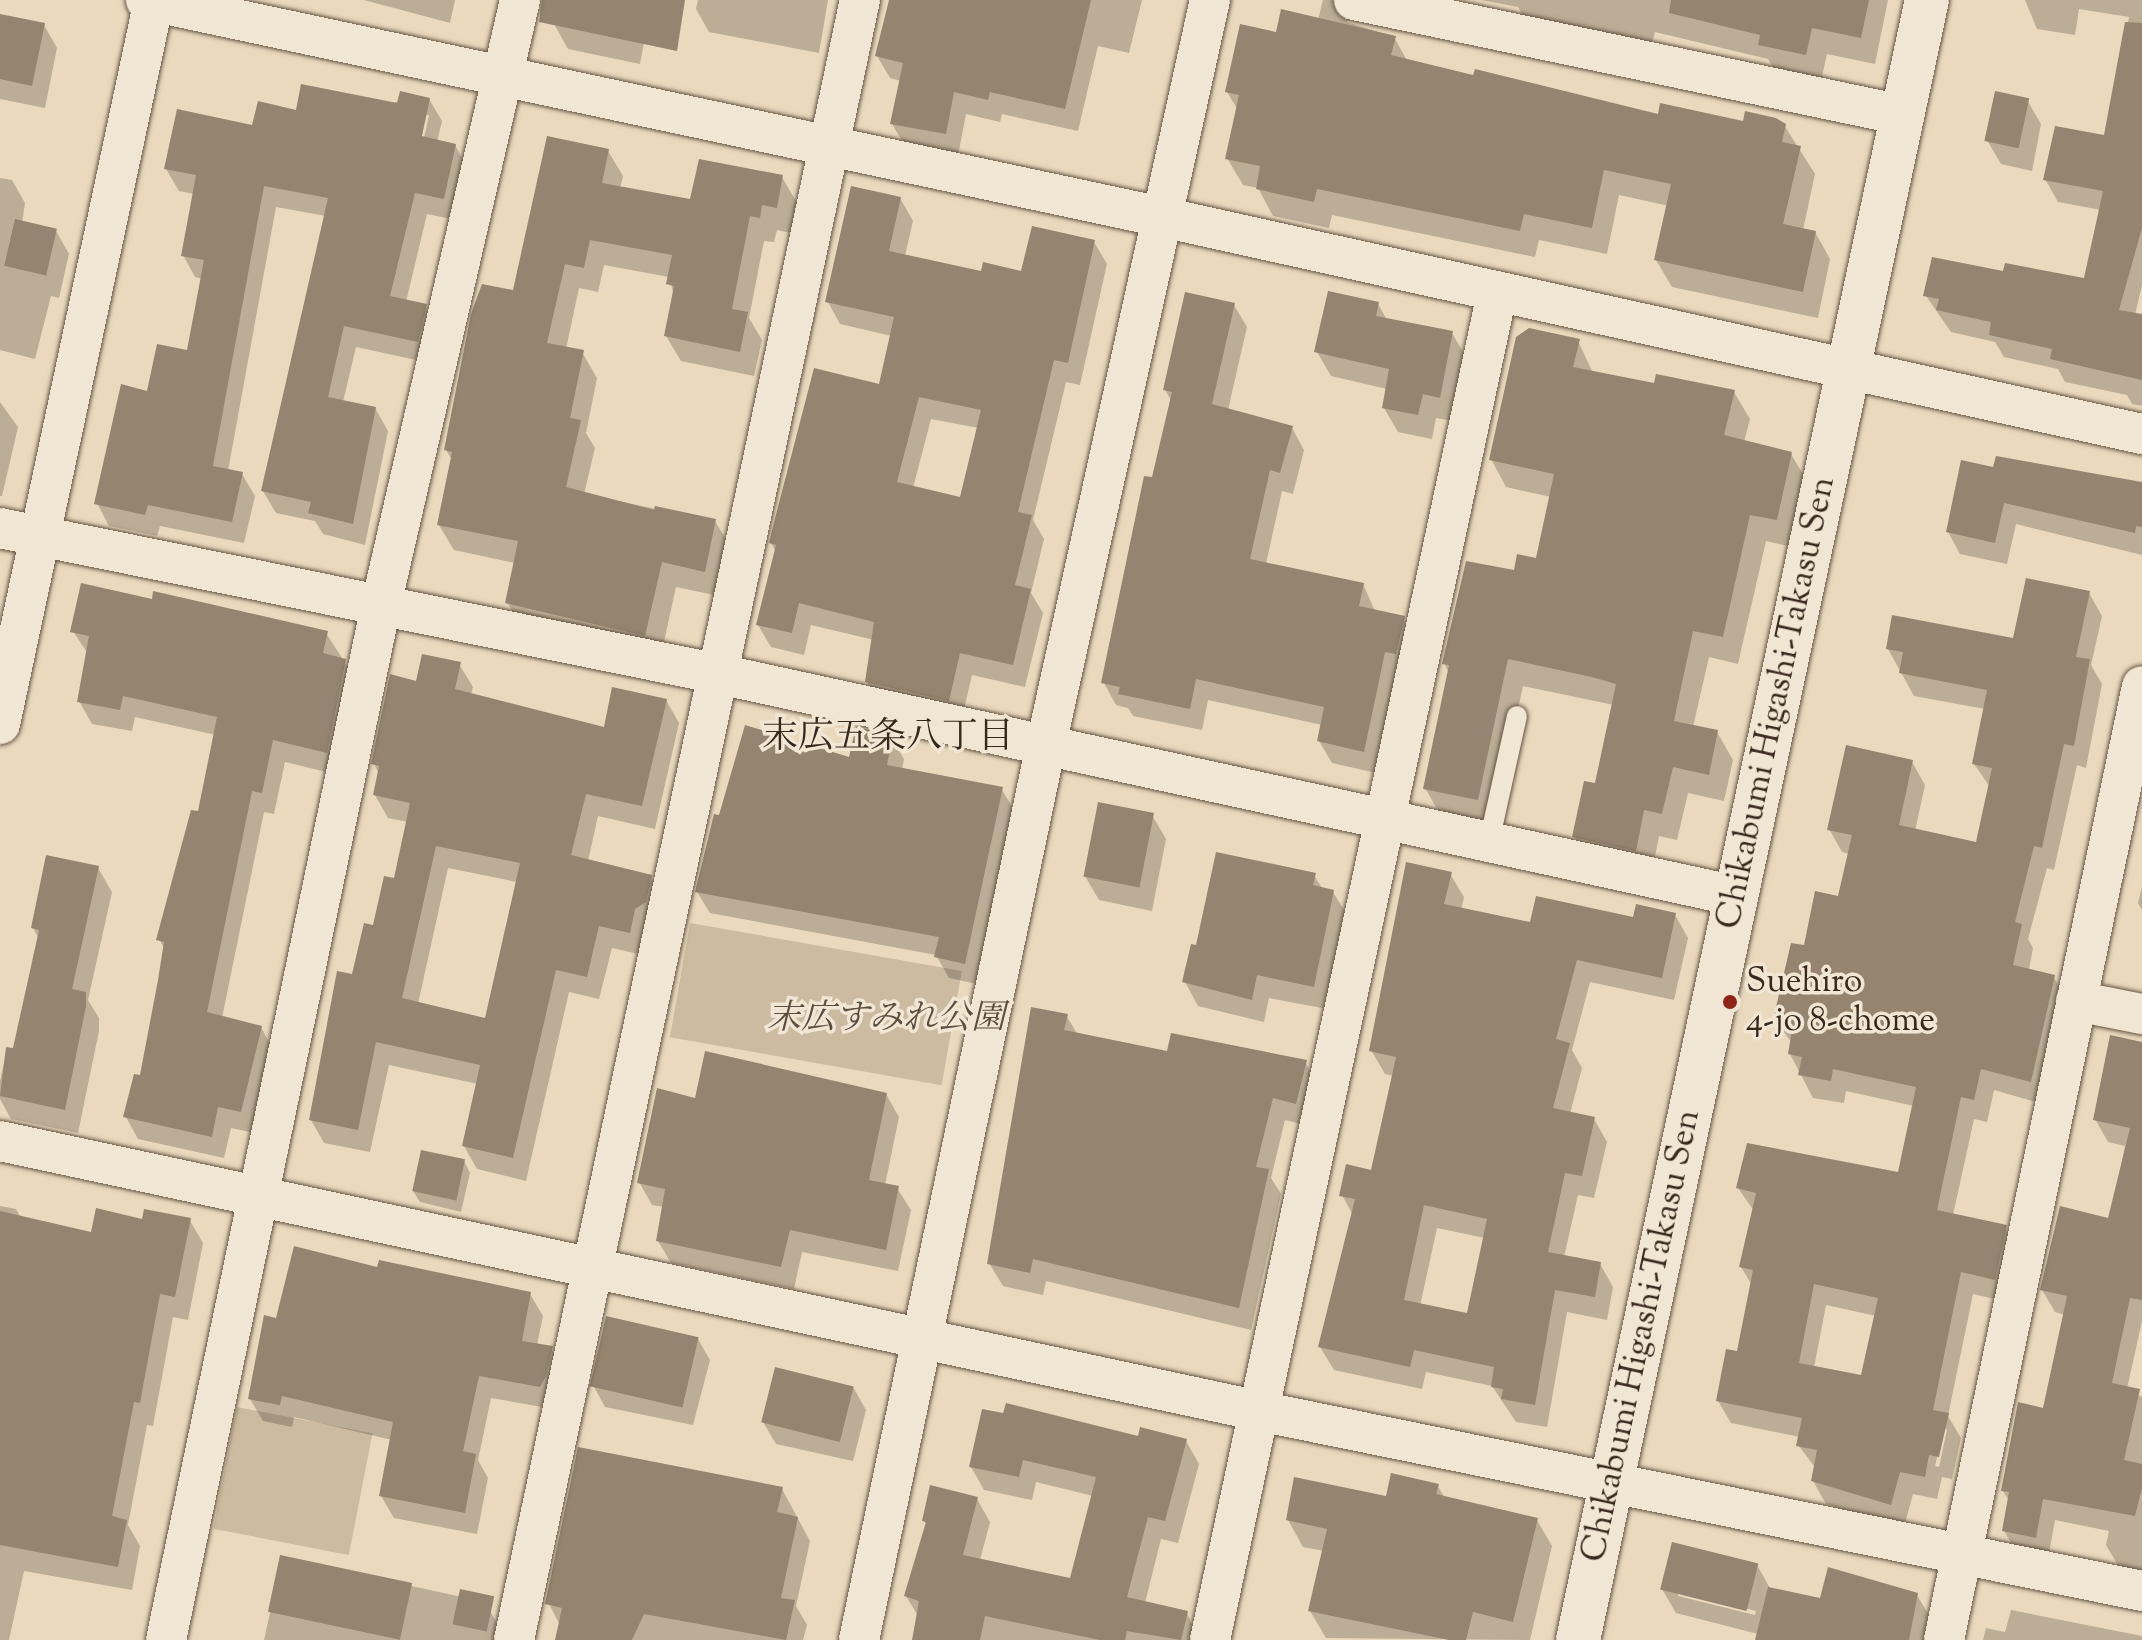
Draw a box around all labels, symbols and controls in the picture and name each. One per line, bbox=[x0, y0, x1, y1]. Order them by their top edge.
street label: Chikabumi Higashi-Takasu Sen bbox=[1709, 473, 1845, 933]
district label: 末広五条八丁目 bbox=[762, 717, 1014, 761]
place label: Suehiro 4-jo 8-chome bbox=[1746, 962, 1935, 1042]
marker: Suehiro 4-jo 8-chome bbox=[1721, 993, 1739, 1011]
park label: 末広すみれ公園 bbox=[767, 1000, 1005, 1040]
street label: Chikabumi Higashi-Takasu Sen bbox=[1574, 1106, 1710, 1566]

